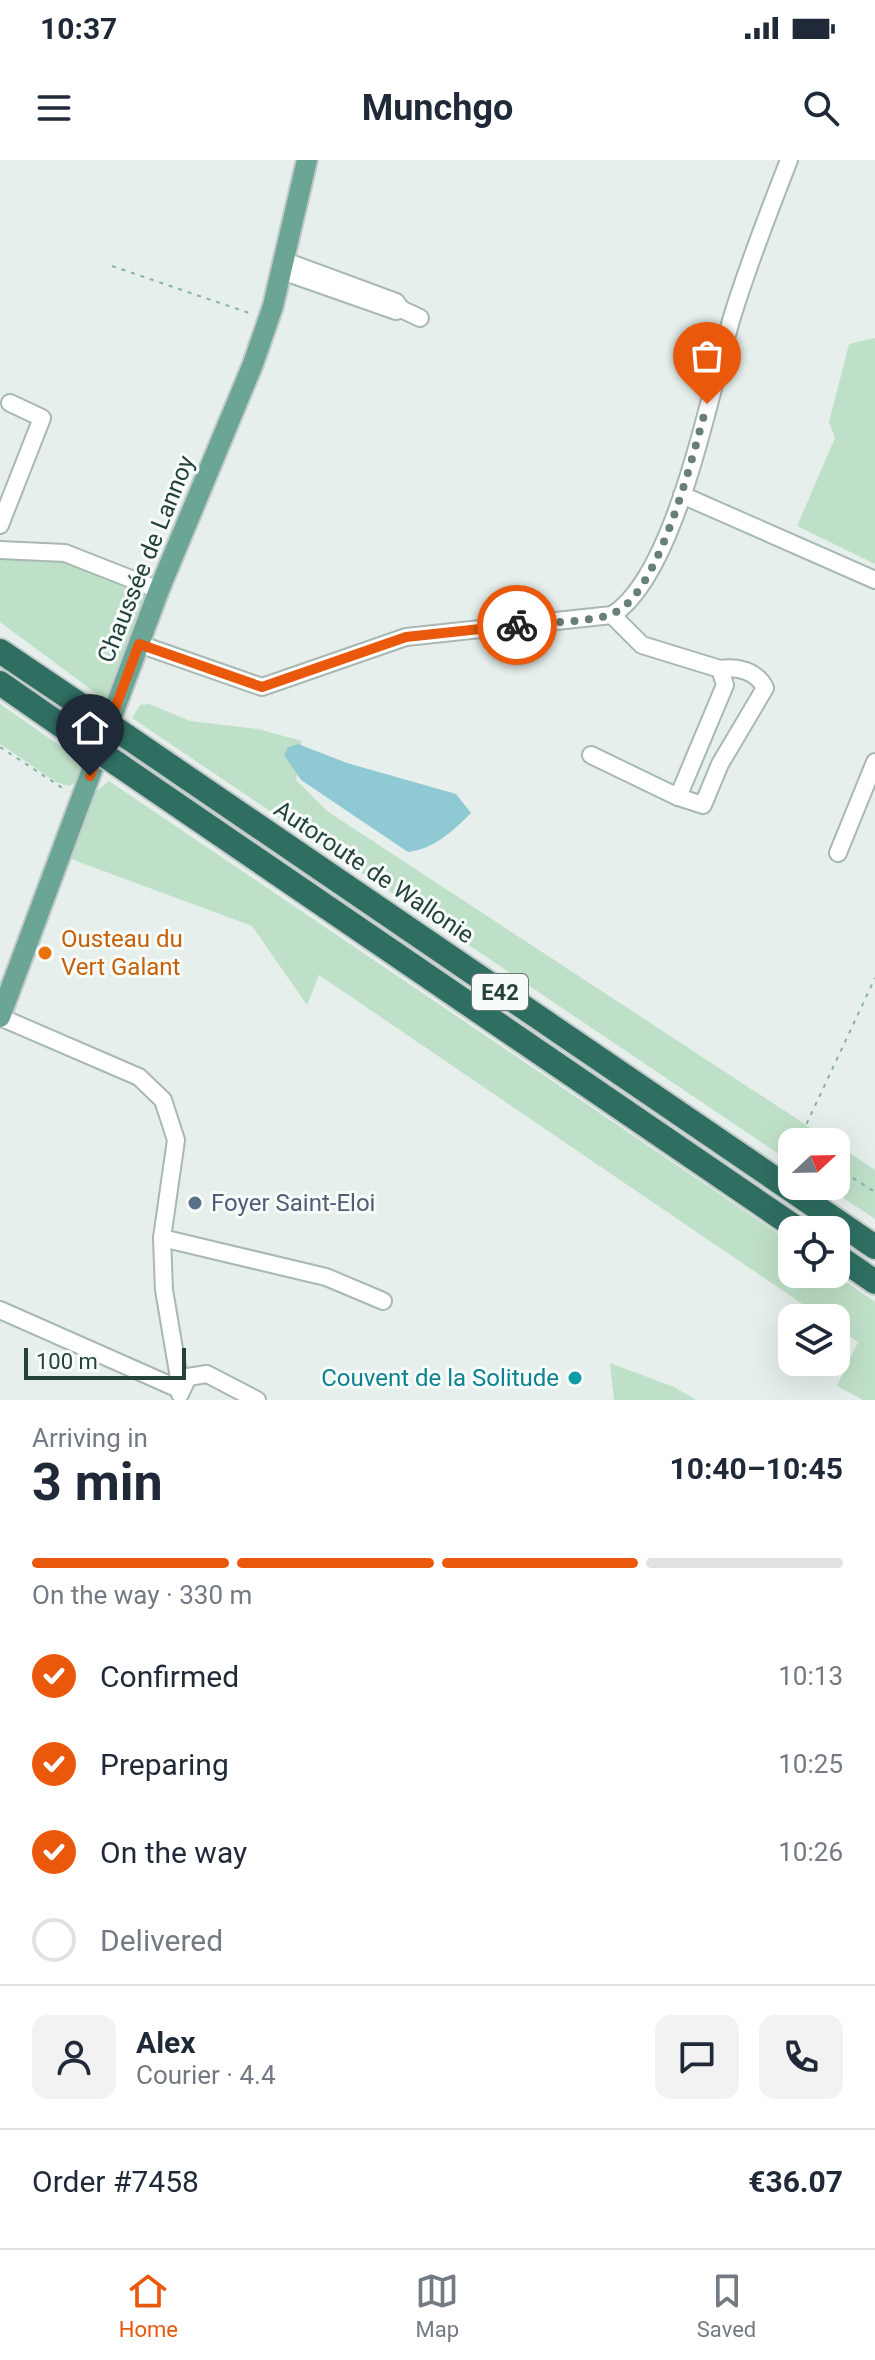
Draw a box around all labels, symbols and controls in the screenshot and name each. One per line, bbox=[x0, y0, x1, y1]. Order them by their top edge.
text: 10:37 bbox=[40, 11, 117, 46]
icon: menu bbox=[32, 86, 76, 130]
icon: search bbox=[799, 86, 843, 130]
text: Munchgo bbox=[362, 87, 513, 129]
pin bbox=[673, 322, 741, 404]
icon: bag bbox=[685, 334, 729, 378]
street label: Chaussée de Lannoy bbox=[92, 451, 201, 667]
courier bbox=[477, 585, 557, 665]
icon: bike bbox=[495, 603, 539, 647]
pin bbox=[56, 694, 124, 776]
icon: home bbox=[68, 706, 112, 750]
street label: Autoroute de Wallonie bbox=[269, 795, 479, 949]
place label: Ousteau du Vert Galant bbox=[61, 925, 183, 981]
marker: Ousteau du Vert Galant bbox=[36, 944, 54, 962]
road number: E42 bbox=[472, 974, 528, 1010]
north arrow bbox=[778, 1128, 850, 1200]
map controls bbox=[778, 1128, 850, 1376]
place label: Foyer Saint-Eloi bbox=[211, 1189, 375, 1217]
marker: Foyer Saint-Eloi bbox=[186, 1194, 204, 1212]
button: locate bbox=[778, 1216, 850, 1288]
button: layers bbox=[778, 1304, 850, 1376]
scale bar bbox=[24, 1344, 186, 1380]
text: 100 m bbox=[36, 1349, 98, 1374]
place label: Couvent de la Solitude bbox=[321, 1364, 559, 1392]
marker: Couvent de la Solitude bbox=[566, 1369, 584, 1387]
text: Arriving in bbox=[32, 1423, 148, 1453]
text: 10:40–10:45 bbox=[669, 1451, 843, 1486]
text: 3 min bbox=[32, 1452, 163, 1513]
text: On the way · 330 m bbox=[32, 1580, 252, 1610]
icon: check bbox=[32, 1654, 76, 1698]
text: Confirmed bbox=[100, 1659, 239, 1694]
text: 10:13 bbox=[778, 1661, 843, 1691]
icon: check bbox=[32, 1742, 76, 1786]
text: Preparing bbox=[100, 1747, 229, 1782]
text: 10:25 bbox=[778, 1749, 843, 1779]
icon: check bbox=[32, 1830, 76, 1874]
text: On the way bbox=[100, 1835, 247, 1870]
text: 10:26 bbox=[778, 1837, 843, 1867]
text: Delivered bbox=[100, 1923, 223, 1958]
button: person bbox=[32, 2015, 116, 2099]
button: chat bbox=[655, 2015, 739, 2099]
button: phone bbox=[759, 2015, 843, 2099]
text: Alex bbox=[136, 2025, 196, 2060]
text: Courier · 4.4 bbox=[136, 2060, 276, 2090]
text: Order #7458 bbox=[32, 2164, 199, 2199]
text: €36.07 bbox=[748, 2164, 843, 2199]
tab: Home bbox=[119, 2269, 178, 2342]
tab: Map bbox=[415, 2269, 459, 2342]
tab: Saved bbox=[697, 2269, 756, 2342]

